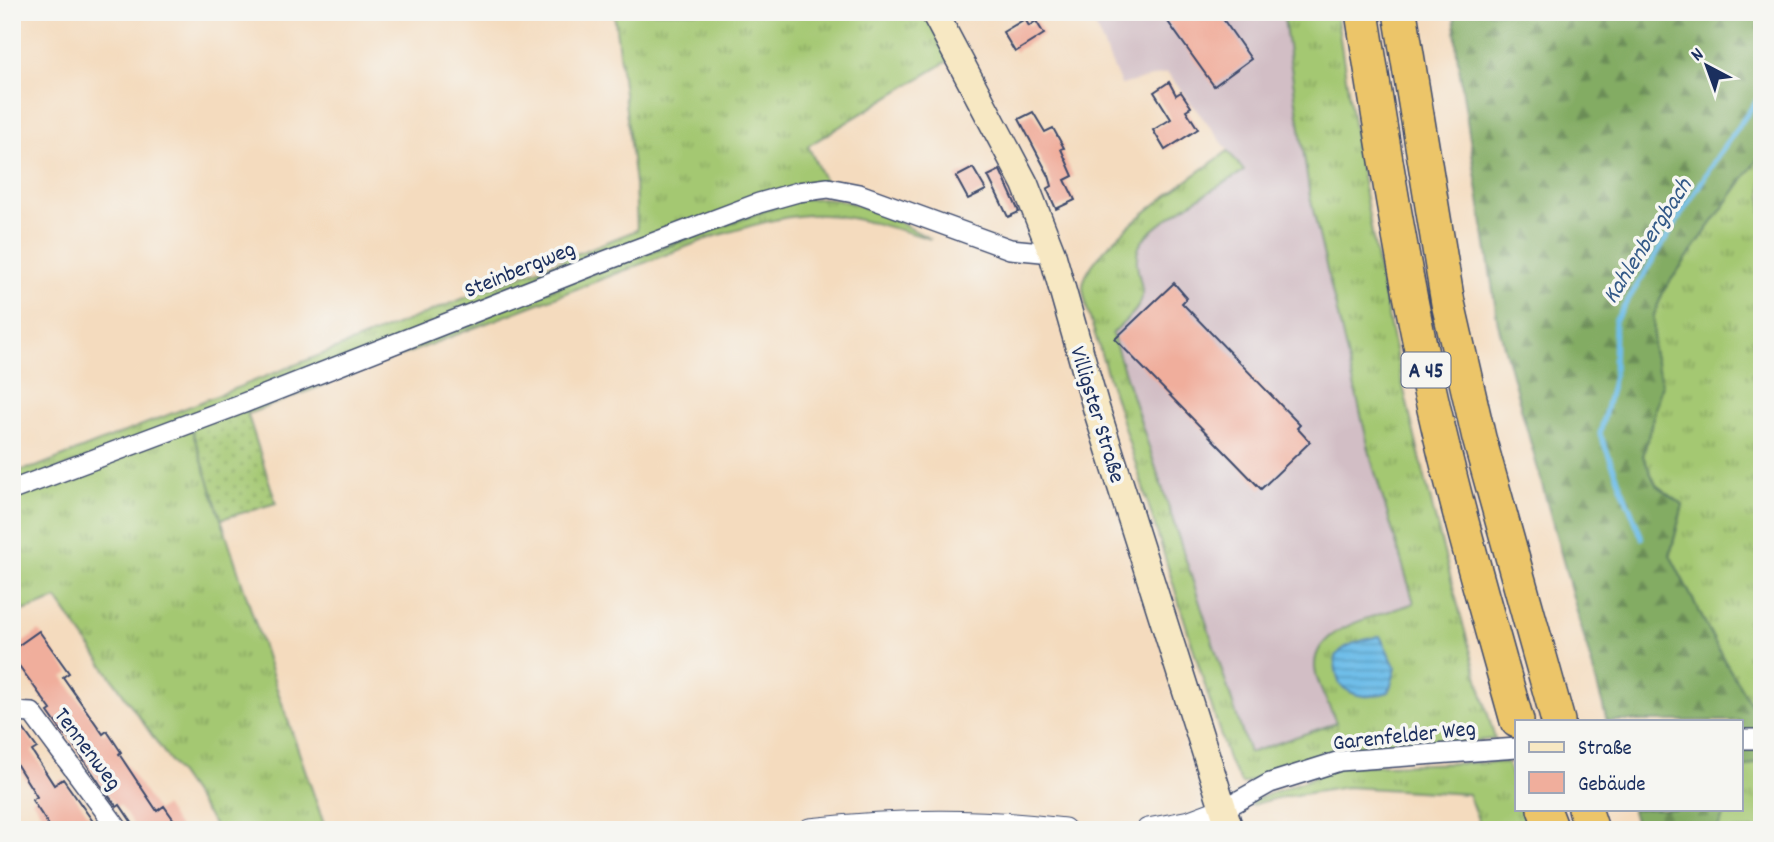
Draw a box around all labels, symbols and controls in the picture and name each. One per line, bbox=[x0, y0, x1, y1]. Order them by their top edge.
north arrow bbox=[1672, 32, 1742, 102]
text: N bbox=[1686, 43, 1711, 69]
water label: Kahlenbergbach bbox=[1595, 171, 1702, 311]
street label: Steinbergweg bbox=[460, 234, 581, 309]
street label: Villigster Straße bbox=[1059, 342, 1132, 488]
road number: A 45 bbox=[1402, 352, 1450, 388]
street label: Tennenweg bbox=[44, 702, 128, 799]
street label: Garenfelder Weg bbox=[1331, 714, 1477, 761]
legend bbox=[1515, 720, 1742, 810]
text: Straße bbox=[1578, 735, 1632, 765]
text: Gebäude bbox=[1578, 771, 1646, 801]

